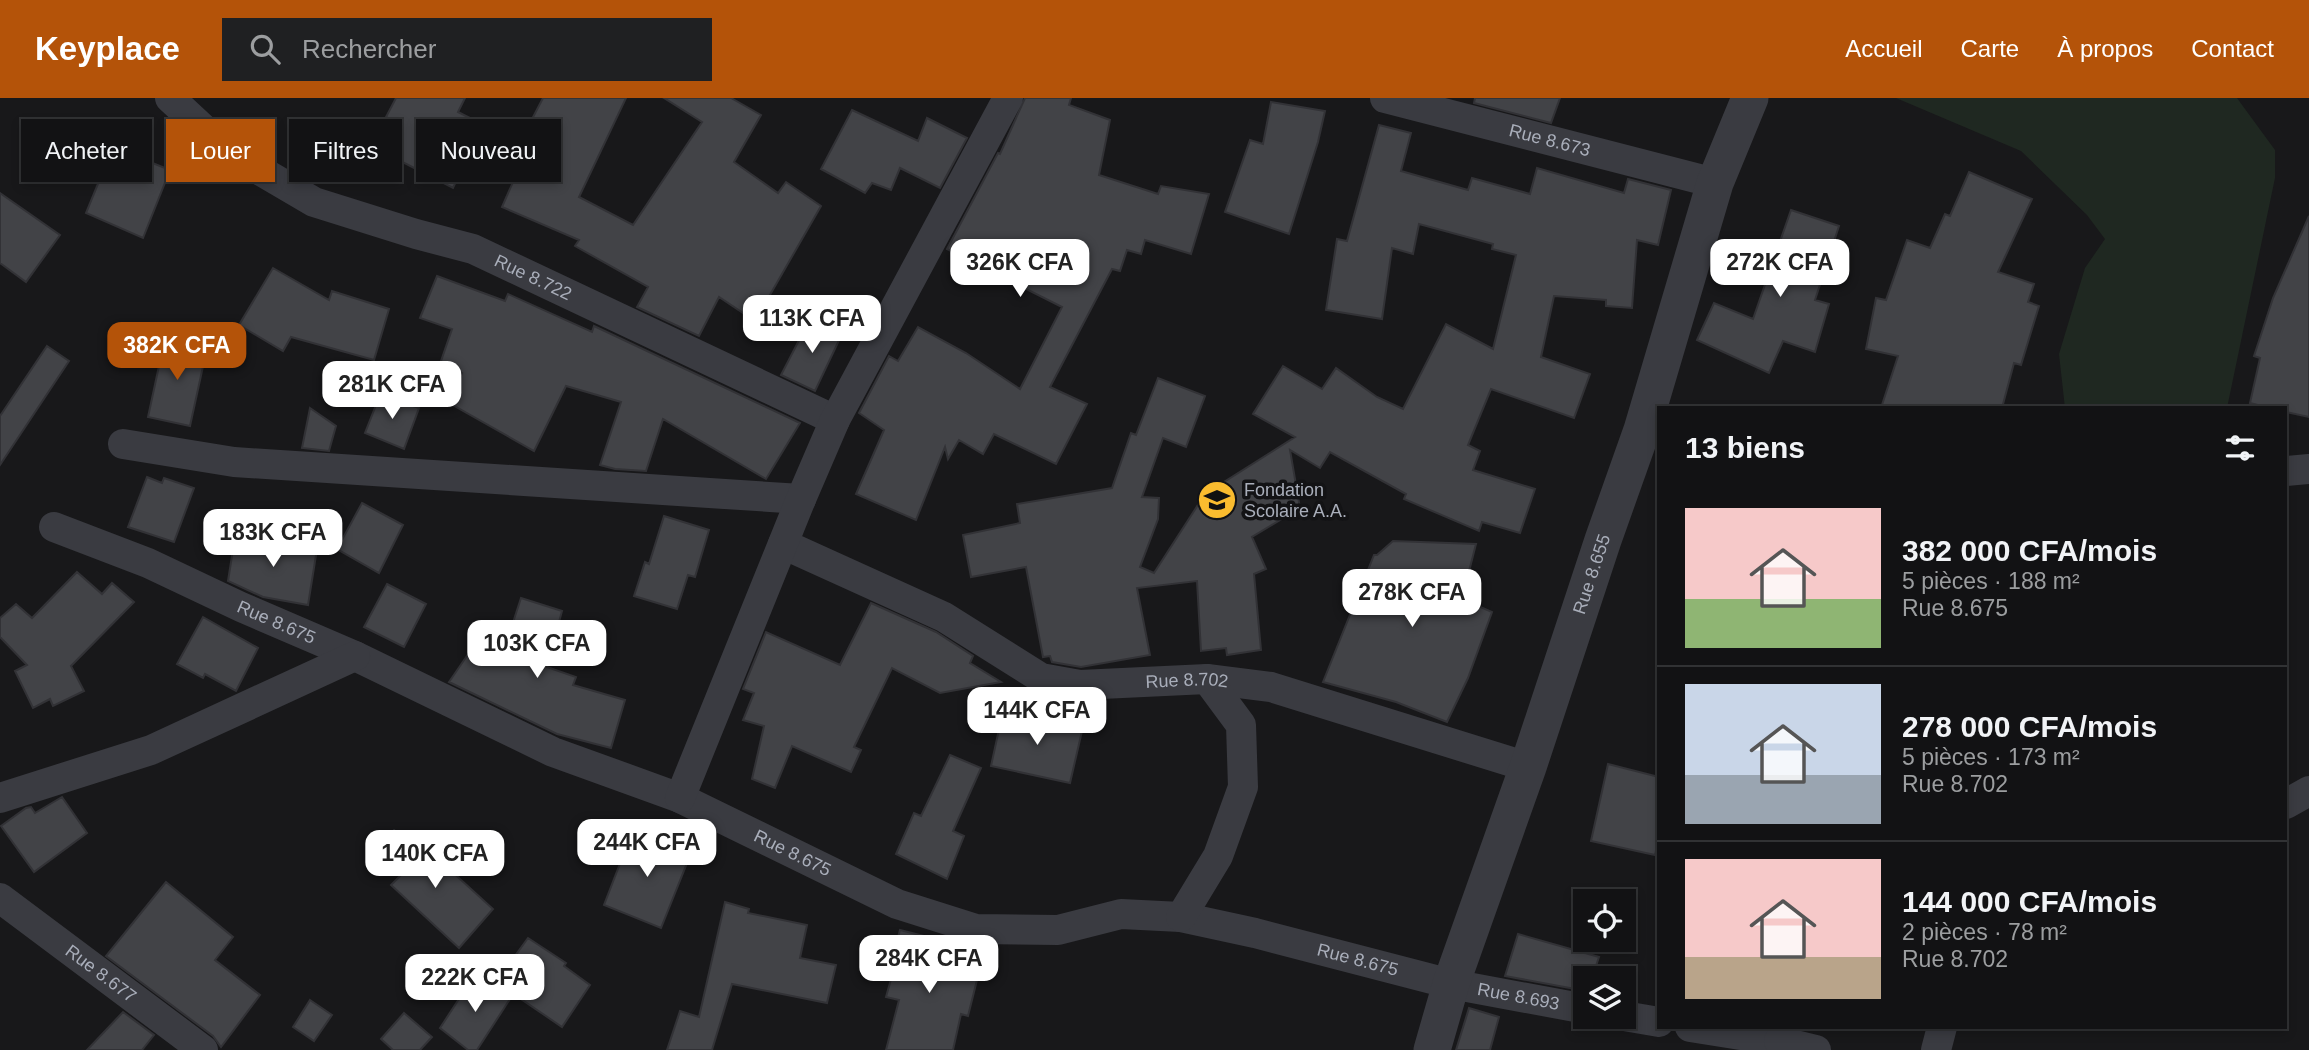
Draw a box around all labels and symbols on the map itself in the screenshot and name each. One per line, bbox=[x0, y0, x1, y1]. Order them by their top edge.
street label: Rue 8.673 bbox=[1507, 120, 1592, 160]
pin: 326K CFA bbox=[948, 240, 1092, 299]
pin: 272K CFA bbox=[1708, 240, 1852, 299]
street label: Rue 8.722 bbox=[491, 251, 575, 304]
pin: 113K CFA bbox=[740, 296, 884, 355]
pin: 382K CFA bbox=[105, 322, 249, 382]
pin: 281K CFA bbox=[320, 362, 464, 421]
school or university icon: Fondation Scolaire A.A. bbox=[1196, 479, 1238, 521]
place label: Fondation Scolaire A.A. bbox=[1244, 480, 1347, 521]
pin: 183K CFA bbox=[201, 510, 345, 569]
street label: Rue 8.655 bbox=[1569, 531, 1614, 617]
pin: 278K CFA bbox=[1340, 570, 1484, 629]
street label: Rue 8.675 bbox=[234, 597, 318, 648]
pin: 103K CFA bbox=[465, 620, 609, 680]
street label: Rue 8.702 bbox=[1145, 669, 1230, 692]
pin: 144K CFA bbox=[965, 688, 1109, 747]
pin: 244K CFA bbox=[575, 820, 719, 879]
street label: Rue 8.675 bbox=[751, 826, 834, 880]
pin: 140K CFA bbox=[363, 830, 507, 890]
pin: 284K CFA bbox=[857, 936, 1001, 995]
street label: Rue 8.675 bbox=[1315, 940, 1400, 980]
street label: Rue 8.677 bbox=[62, 941, 140, 1006]
pin: 222K CFA bbox=[403, 954, 547, 1014]
street label: Rue 8.693 bbox=[1476, 979, 1561, 1014]

